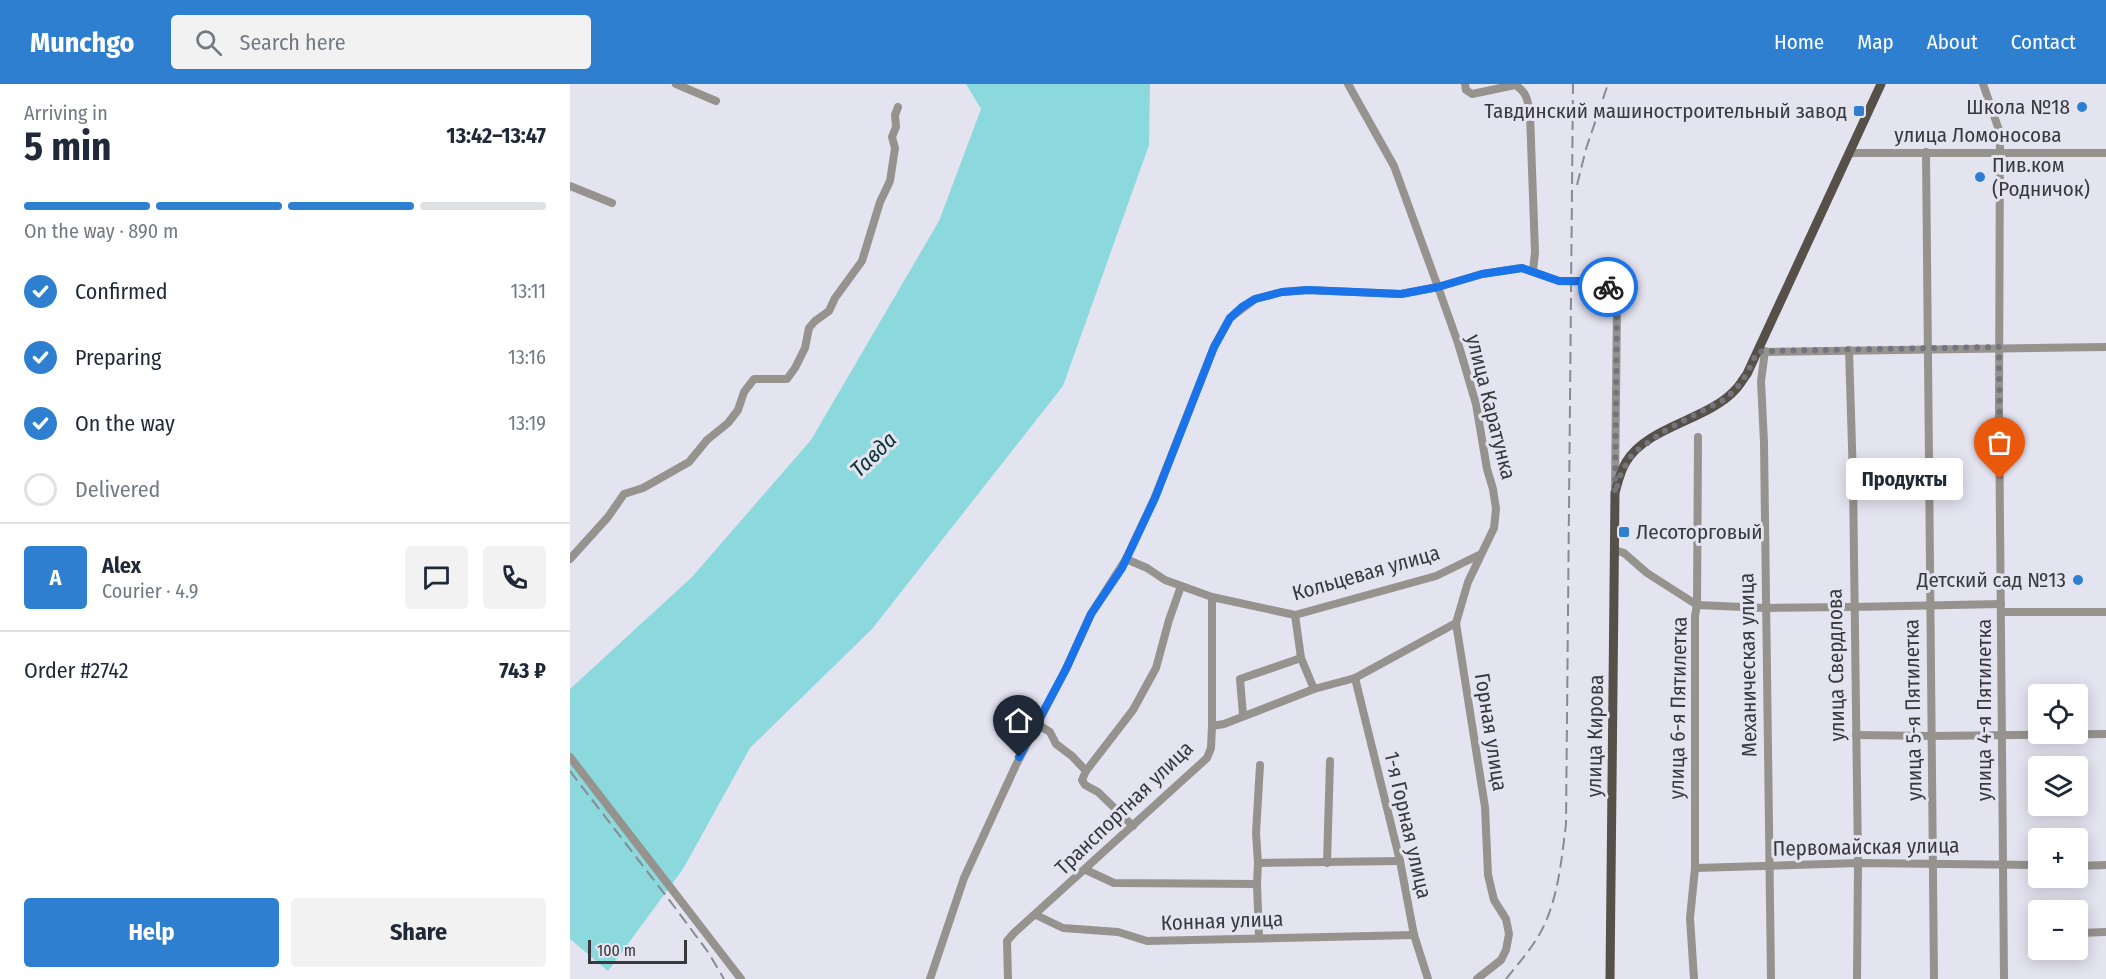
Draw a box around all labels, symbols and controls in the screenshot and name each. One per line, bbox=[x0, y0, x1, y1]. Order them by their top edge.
search box bbox=[171, 15, 591, 69]
text: Munchgo bbox=[30, 26, 135, 59]
icon: search bbox=[192, 26, 225, 59]
text: Search here bbox=[240, 29, 346, 56]
text: Home bbox=[1774, 29, 1824, 55]
text: Map bbox=[1857, 29, 1894, 55]
text: About bbox=[1927, 29, 1978, 55]
text: Contact bbox=[2011, 29, 2076, 55]
place label: Школа №18 bbox=[1966, 94, 2070, 120]
place label: Тавдинский машиностроительный завод bbox=[1484, 98, 1847, 124]
marker: Школа №18 bbox=[2075, 100, 2089, 114]
text: Arriving in bbox=[24, 101, 108, 125]
marker: Тавдинский машиностроительный завод bbox=[1852, 104, 1866, 118]
text: 13:42–13:47 bbox=[446, 122, 546, 149]
street label: улица Ломоносова bbox=[1894, 122, 2062, 148]
text: 5 min bbox=[24, 124, 112, 170]
place label: Пив.ком (Родничок) bbox=[1992, 152, 2090, 202]
marker: Пив.ком (Родничок) bbox=[1973, 170, 1987, 184]
text: On the way · 890 m bbox=[24, 219, 178, 243]
courier bbox=[1578, 257, 1638, 317]
icon: bike bbox=[1592, 271, 1625, 304]
icon: check bbox=[24, 275, 57, 308]
text: Confirmed bbox=[75, 278, 168, 305]
text: 13:11 bbox=[510, 279, 546, 303]
street label: улица Каратунка bbox=[1460, 332, 1522, 482]
icon: check bbox=[24, 341, 57, 374]
text: Preparing bbox=[75, 344, 161, 371]
text: 13:16 bbox=[508, 345, 546, 369]
icon: check bbox=[24, 407, 57, 440]
text: On the way bbox=[75, 410, 175, 437]
text: 13:19 bbox=[508, 411, 546, 435]
pin bbox=[1974, 417, 2025, 479]
water label: Тавда bbox=[845, 426, 902, 483]
icon: bag bbox=[1983, 426, 2016, 459]
callout: Продукты bbox=[1847, 458, 1964, 500]
text: Продукты bbox=[1862, 467, 1947, 491]
text: Delivered bbox=[75, 476, 160, 503]
place label: Лесоторговый bbox=[1636, 519, 1763, 545]
marker: Лесоторговый bbox=[1617, 525, 1631, 539]
street label: Кольцевая улица bbox=[1289, 540, 1443, 606]
button: chat bbox=[405, 546, 468, 609]
button: phone bbox=[483, 546, 546, 609]
text: Alex bbox=[102, 552, 141, 579]
text: A bbox=[50, 564, 61, 591]
place label: Детский сад №13 bbox=[1916, 567, 2066, 593]
street label: Механическая улица bbox=[1733, 573, 1763, 757]
marker: Детский сад №13 bbox=[2071, 573, 2085, 587]
text: Courier · 4.9 bbox=[102, 579, 198, 603]
street label: улица Свердлова bbox=[1822, 588, 1850, 742]
street label: улица 6-я Пятилетка bbox=[1663, 616, 1693, 800]
street label: улица 5-я Пятилетка bbox=[1898, 619, 1928, 801]
street label: улица 4-я Пятилетка bbox=[1971, 619, 1997, 801]
text: Order #2742 bbox=[24, 657, 128, 684]
text: 743 ₽ bbox=[499, 657, 546, 684]
street label: Горная улица bbox=[1469, 671, 1513, 793]
street label: улица Кирова bbox=[1581, 674, 1609, 798]
map controls bbox=[2028, 684, 2088, 960]
button: locate bbox=[2028, 684, 2088, 744]
pin bbox=[993, 695, 1044, 757]
icon: home bbox=[1002, 704, 1035, 737]
street label: Транспортная улица bbox=[1050, 735, 1198, 881]
street label: 1-я Горная улица bbox=[1378, 749, 1438, 901]
button: layers bbox=[2028, 756, 2088, 816]
button: + bbox=[2028, 828, 2088, 888]
street label: Первомайская улица bbox=[1772, 832, 1960, 862]
button: Help bbox=[24, 898, 279, 967]
button: Share bbox=[291, 898, 546, 967]
button: − bbox=[2028, 900, 2088, 960]
street label: Конная улица bbox=[1160, 906, 1284, 936]
scale bar bbox=[588, 937, 687, 964]
text: 100 m bbox=[597, 941, 636, 960]

